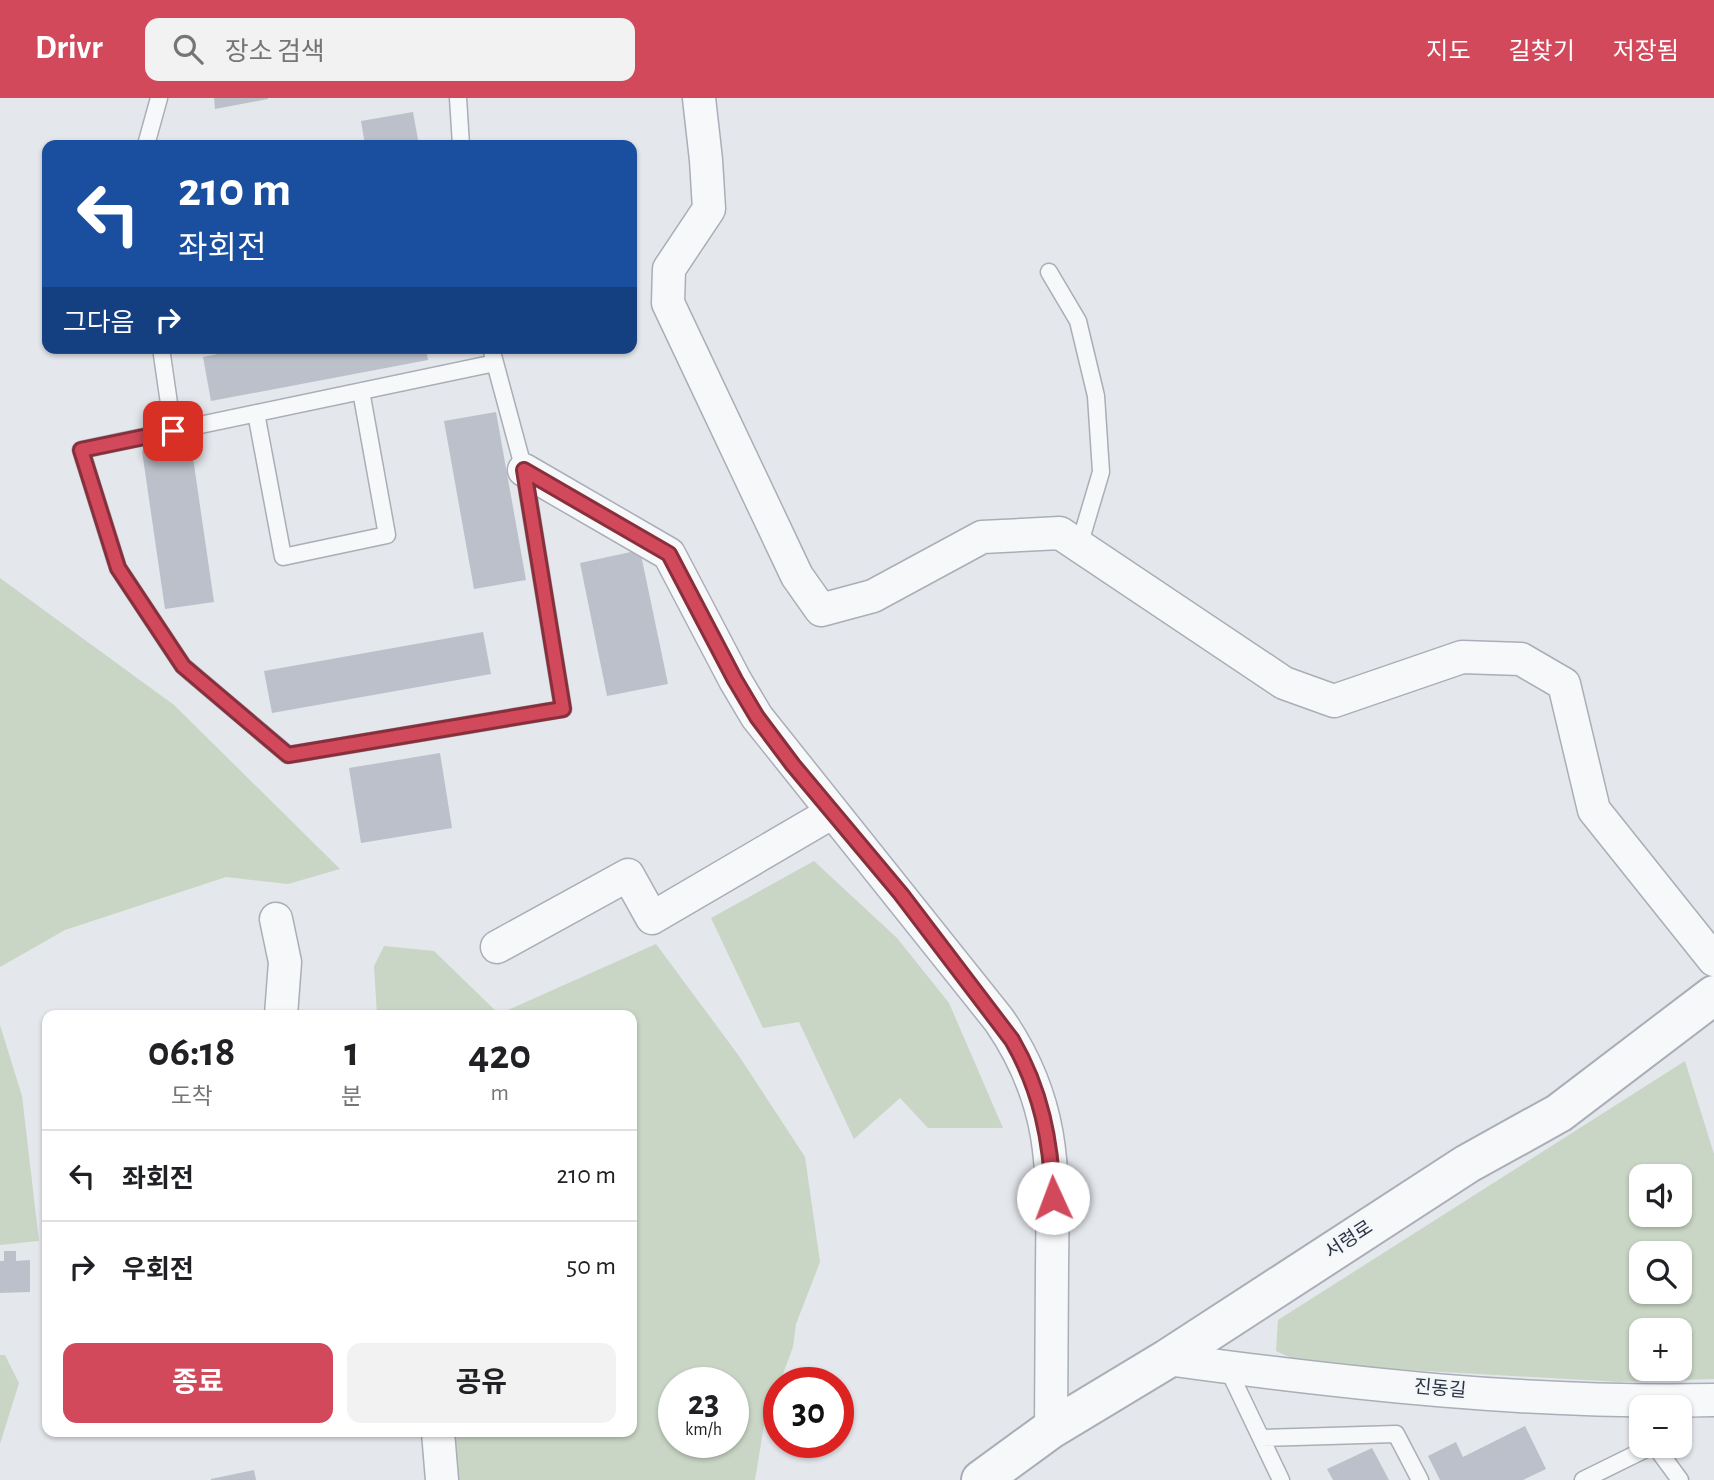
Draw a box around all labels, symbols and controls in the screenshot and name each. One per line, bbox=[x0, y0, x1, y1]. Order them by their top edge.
search box bbox=[145, 18, 635, 81]
icon: search bbox=[169, 30, 207, 68]
text: Drivr bbox=[35, 32, 103, 65]
text: 장소 검색 bbox=[225, 39, 325, 65]
text: 지도 bbox=[1426, 40, 1471, 64]
text: 길찾기 bbox=[1509, 40, 1575, 64]
text: 저장됨 bbox=[1613, 40, 1679, 64]
text: 210 m bbox=[178, 166, 291, 215]
icon: left bbox=[63, 168, 154, 259]
text: 좌회전 bbox=[178, 232, 266, 264]
icon: right bbox=[149, 301, 187, 339]
text: 그다음 bbox=[63, 310, 135, 336]
pin bbox=[143, 401, 203, 461]
icon: arrive bbox=[154, 412, 192, 450]
text: 06:18 bbox=[148, 1031, 235, 1073]
text: 1 bbox=[344, 1031, 359, 1073]
text: 420 bbox=[468, 1034, 531, 1076]
text: m bbox=[491, 1082, 509, 1105]
text: 도착 bbox=[170, 1086, 213, 1109]
text: 분 bbox=[341, 1086, 362, 1109]
icon: left bbox=[63, 1157, 101, 1195]
position arrow bbox=[1016, 1161, 1090, 1235]
text: 210 m bbox=[556, 1162, 616, 1188]
map controls bbox=[1629, 1164, 1692, 1458]
button: sound bbox=[1629, 1164, 1692, 1227]
text: 좌회전 bbox=[122, 1166, 194, 1192]
street label: 서령로 bbox=[1321, 1217, 1376, 1262]
button: search bbox=[1629, 1241, 1692, 1304]
icon: right bbox=[63, 1248, 101, 1286]
text: 50 m bbox=[566, 1253, 616, 1279]
text: 우회전 bbox=[122, 1257, 194, 1283]
button: + bbox=[1629, 1318, 1692, 1381]
button: 종료 bbox=[63, 1343, 333, 1423]
button: 공유 bbox=[347, 1343, 616, 1423]
speed limit sign: 30 bbox=[763, 1367, 854, 1458]
street label: 진동길 bbox=[1413, 1376, 1467, 1401]
text: 23 bbox=[688, 1386, 719, 1421]
button: − bbox=[1629, 1395, 1692, 1458]
text: km/h bbox=[685, 1421, 722, 1439]

